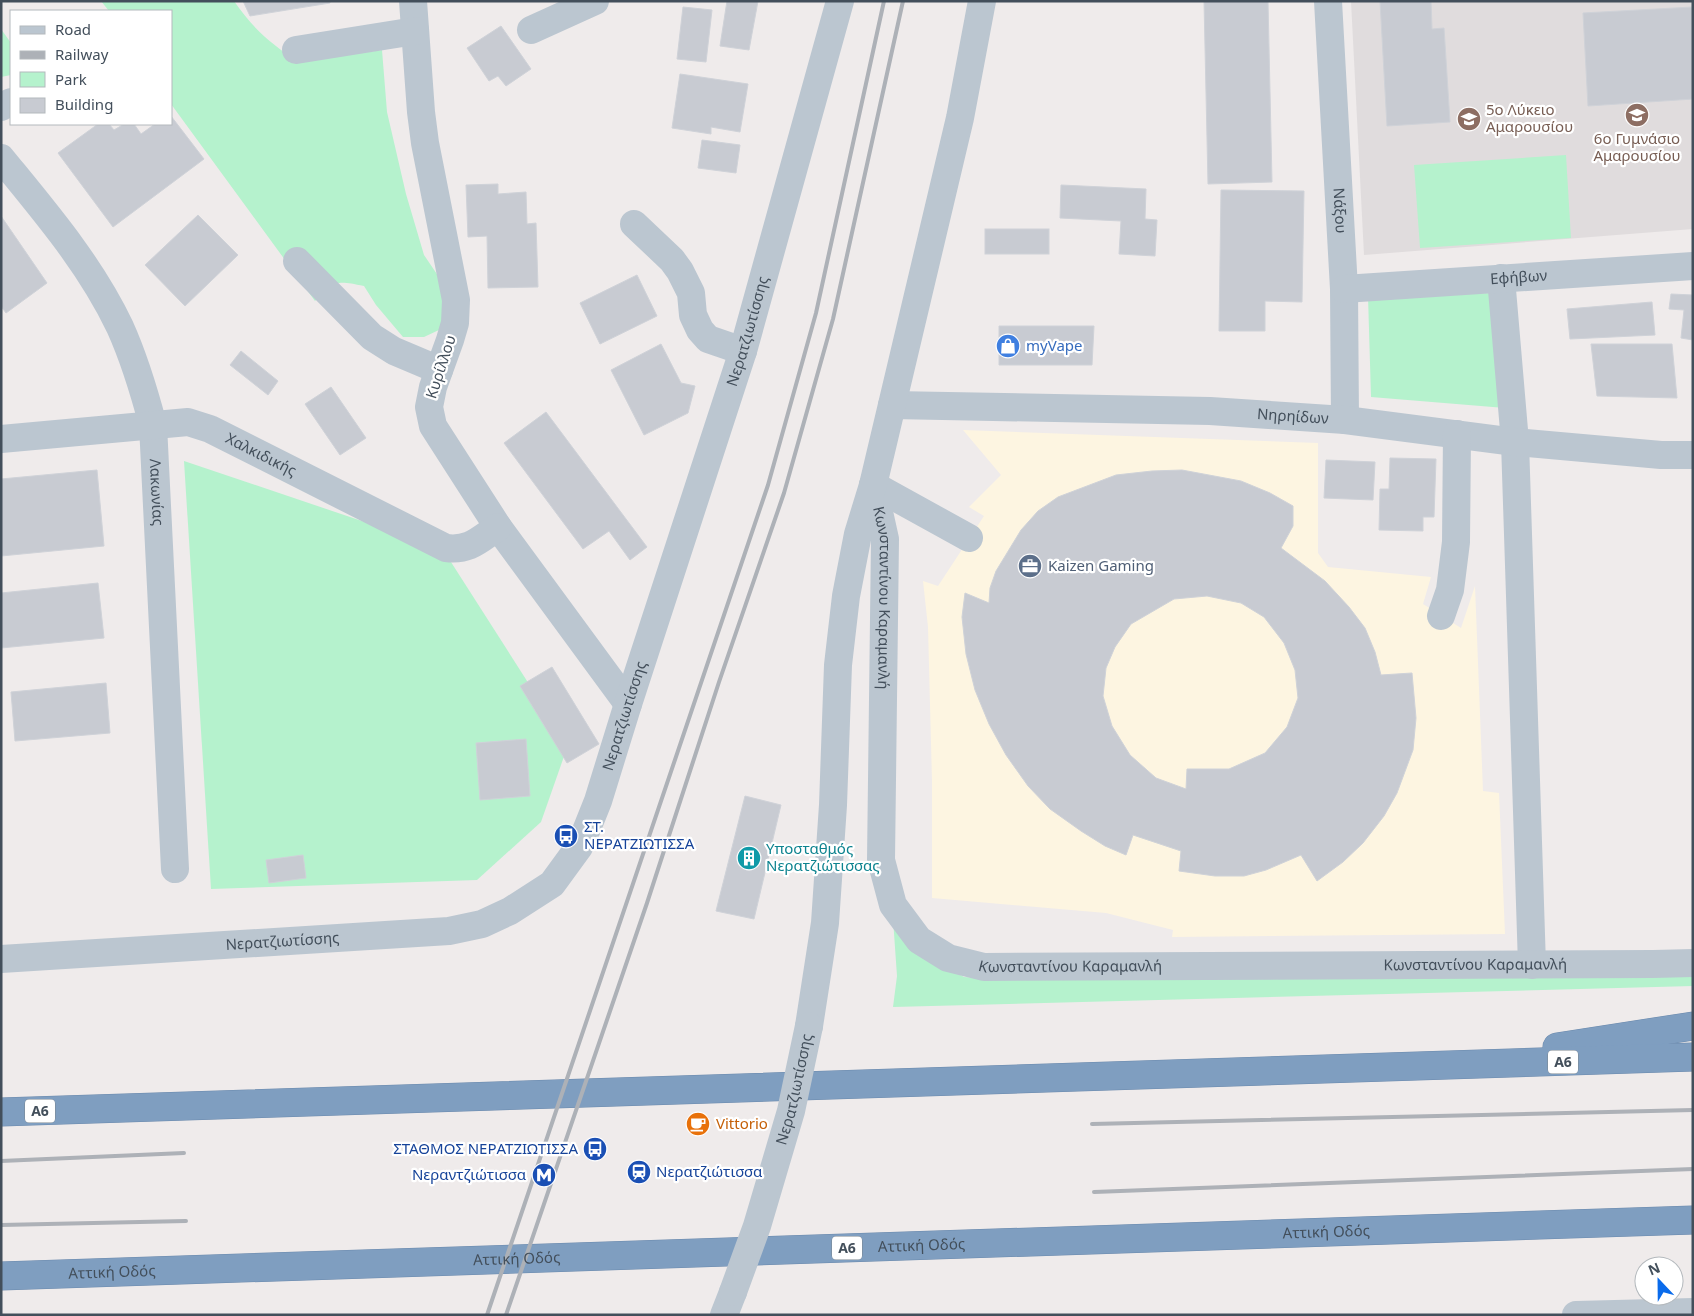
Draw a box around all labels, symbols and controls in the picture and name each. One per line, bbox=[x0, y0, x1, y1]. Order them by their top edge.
legend bbox=[10, 10, 172, 125]
text: Road bbox=[55, 19, 91, 39]
text: Railway bbox=[55, 44, 109, 64]
text: Park bbox=[55, 69, 87, 89]
text: Building bbox=[55, 94, 113, 114]
place label: 5ο Λύκειο Αμαρουσίου bbox=[1486, 99, 1573, 136]
school or university icon: 6ο Γυμνάσιο Αμαρουσίου bbox=[1624, 102, 1650, 128]
school or university icon: 5ο Λύκειο Αμαρουσίου bbox=[1456, 106, 1482, 132]
place label: 6ο Γυμνάσιο Αμαρουσίου bbox=[1593, 128, 1681, 165]
street label: Νάξου bbox=[1329, 187, 1352, 234]
street label: Εφήβων bbox=[1489, 265, 1548, 288]
street label: Νερατζιωτίσσης bbox=[721, 274, 772, 389]
street label: Κυρίλλου bbox=[420, 332, 460, 401]
shop icon: myVape bbox=[995, 333, 1021, 359]
place label: myVape bbox=[1026, 335, 1082, 355]
street label: Νηρηίδων bbox=[1256, 403, 1329, 428]
street label: Χαλκιδικής bbox=[223, 428, 300, 480]
street label: Λακωνίας bbox=[146, 458, 169, 526]
street label: Κωνσταντίνου Καραμανλή bbox=[869, 504, 896, 690]
office icon: Kaizen Gaming bbox=[1017, 553, 1043, 579]
place label: Kaizen Gaming bbox=[1048, 555, 1154, 575]
street label: Νερατζιωτίσσης bbox=[597, 658, 650, 773]
place label: ΣΤ. ΝΕΡΑΤΖΙΩΤΙΣΣΑ bbox=[584, 816, 695, 853]
bus stop icon: ΣΤ. ΝΕΡΑΤΖΙΩΤΙΣΣΑ bbox=[553, 823, 579, 849]
place label: Υποσταθμός Νερατζιώτισσας bbox=[766, 838, 879, 875]
building icon: Υποσταθμός Νερατζιώτισσας bbox=[736, 845, 762, 871]
street label: Νερατζιωτίσσης bbox=[225, 927, 340, 954]
street label: Κωνσταντίνου Καραμανλή bbox=[1383, 953, 1567, 974]
street label: Κωνσταντίνου Καραμανλή bbox=[976, 955, 1162, 977]
street label: Νερατζιωτίσσης bbox=[771, 1032, 816, 1147]
road number: Α6 bbox=[1548, 1050, 1578, 1074]
road number: Α6 bbox=[25, 1100, 55, 1122]
cafe icon: Vittorio bbox=[685, 1111, 711, 1137]
place label: Vittorio bbox=[716, 1113, 768, 1133]
bus stop icon: ΣΤΑΘΜΟΣ ΝΕΡΑΤΖΙΩΤΙΣΣΑ bbox=[582, 1136, 608, 1162]
place label: ΣΤΑΘΜΟΣ ΝΕΡΑΤΖΙΩΤΙΣΣΑ bbox=[393, 1138, 578, 1158]
station icon: Νερατζιώτισσα bbox=[626, 1159, 652, 1185]
place label: Νερατζιώτισσα bbox=[656, 1161, 763, 1181]
metro station icon: Νεραντζιώτισσα bbox=[531, 1162, 557, 1188]
place label: Νεραντζιώτισσα bbox=[412, 1164, 527, 1184]
street label: Αττική Οδός bbox=[1282, 1220, 1370, 1243]
street label: Αττική Οδός bbox=[878, 1233, 965, 1256]
road number: Α6 bbox=[832, 1236, 862, 1260]
street label: Αττική Οδός bbox=[473, 1246, 561, 1269]
north arrow bbox=[1634, 1256, 1684, 1306]
text: N bbox=[1645, 1258, 1663, 1279]
street label: Αττική Οδός bbox=[68, 1260, 156, 1283]

